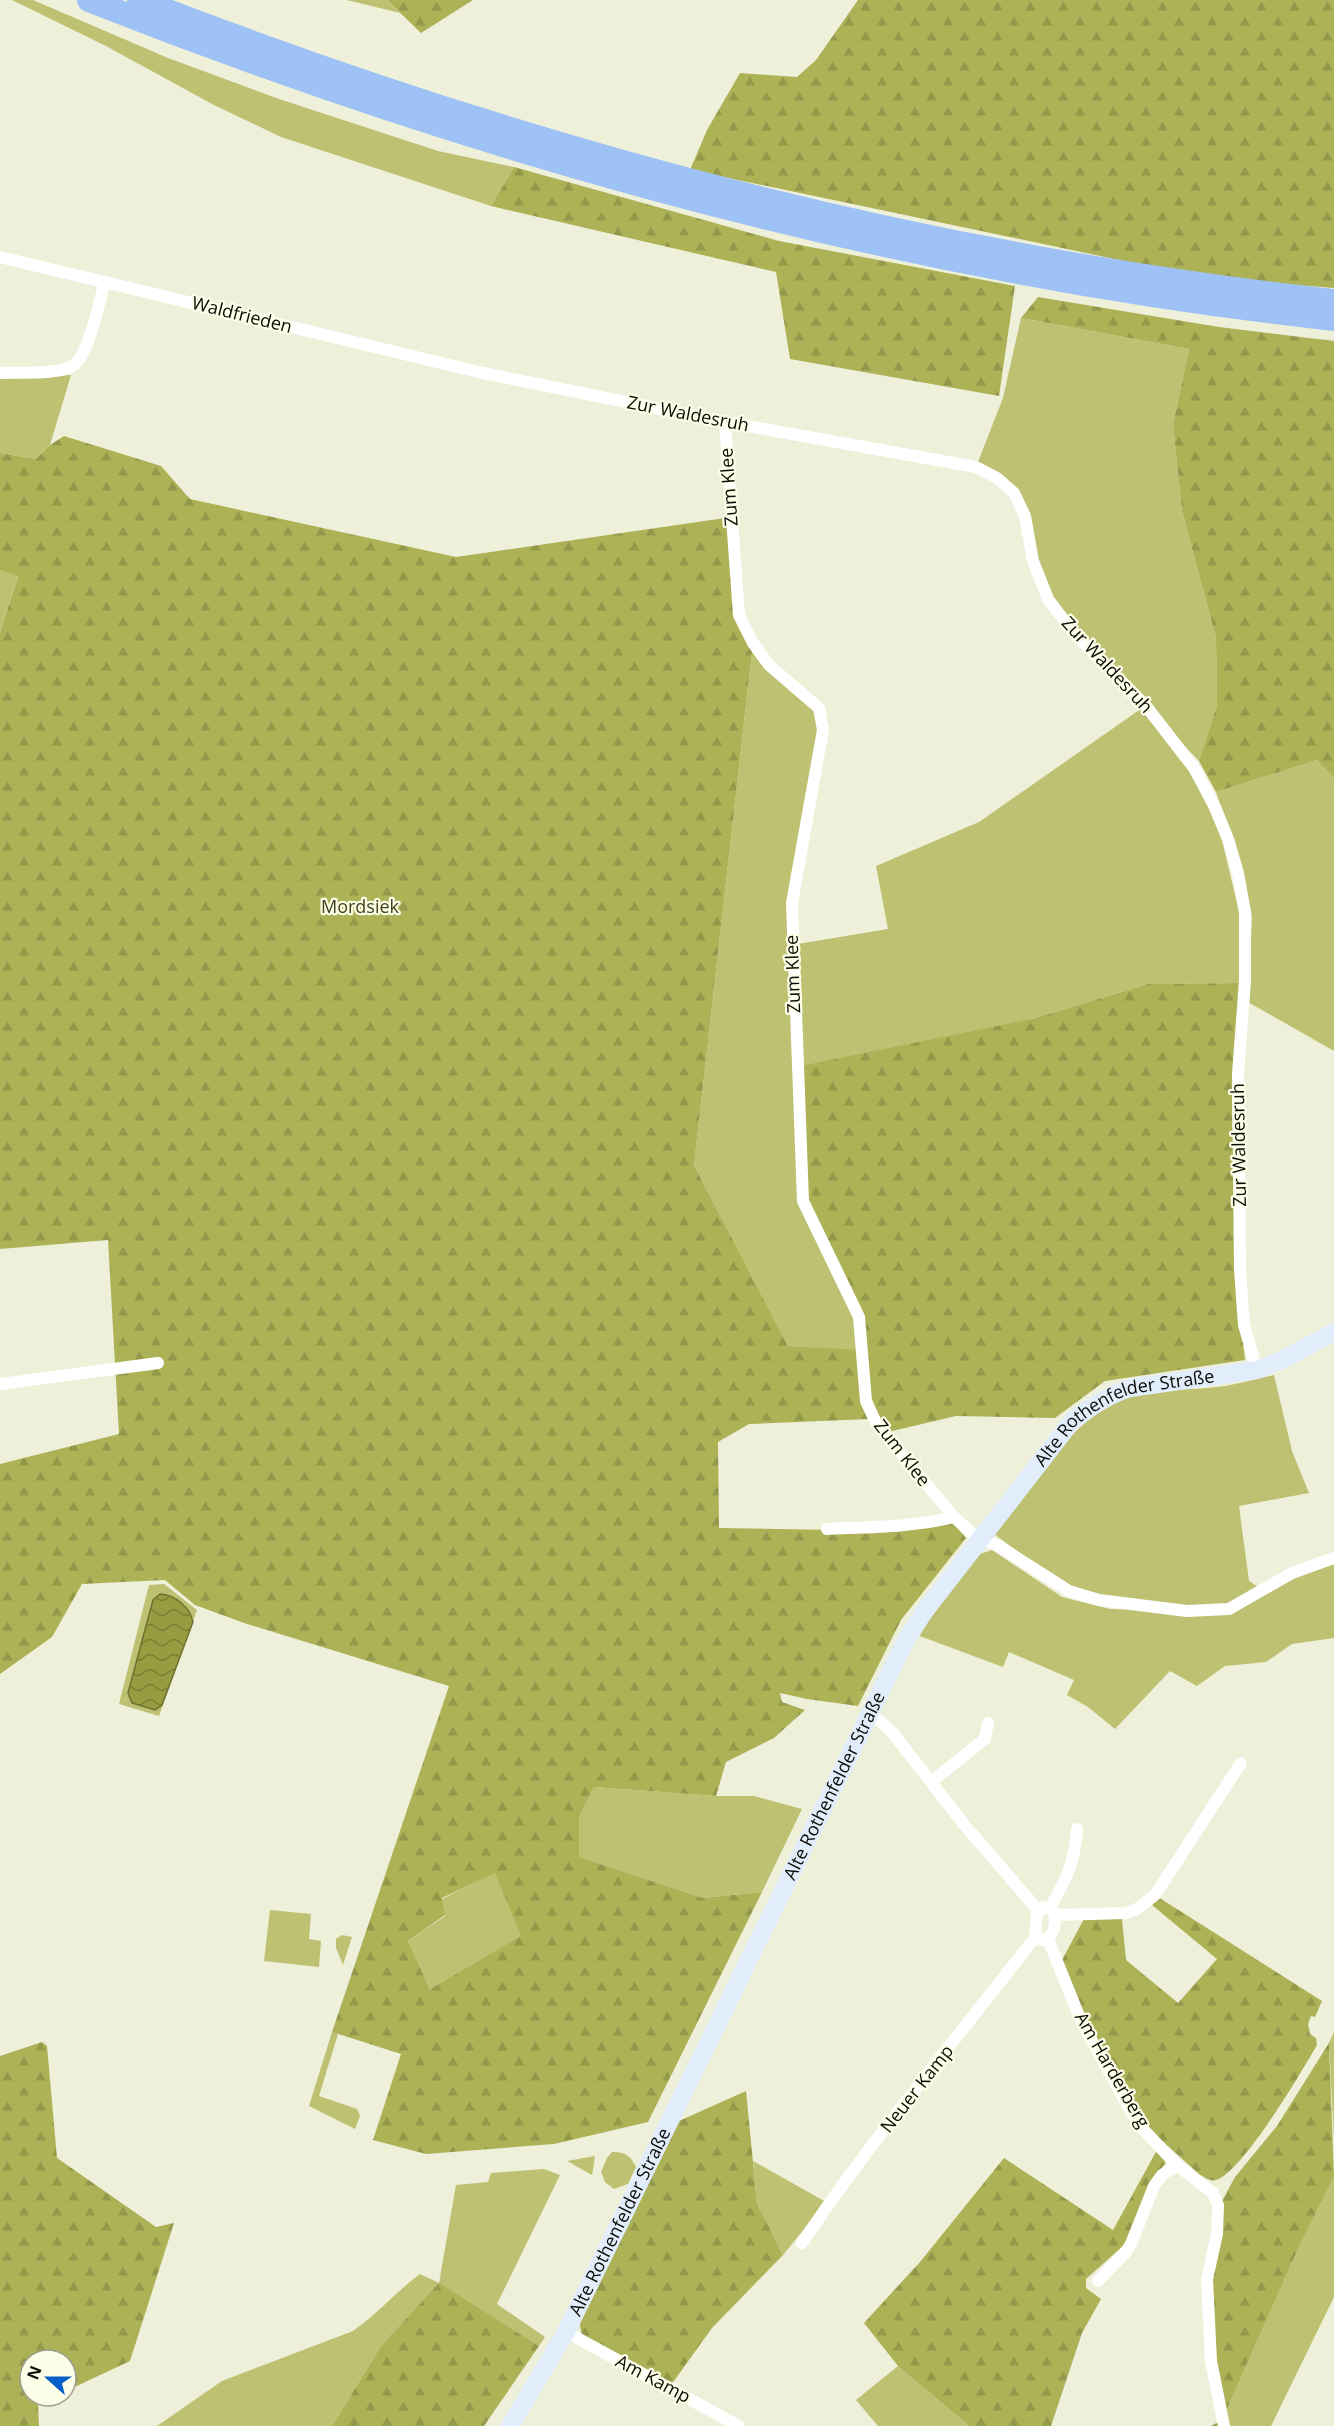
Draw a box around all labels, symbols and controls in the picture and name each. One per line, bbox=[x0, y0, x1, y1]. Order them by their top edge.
street label: Waldfrieden bbox=[190, 290, 295, 338]
street label: Zur Waldesruh bbox=[625, 389, 751, 437]
street label: Zum Klee bbox=[713, 447, 743, 527]
street label: Zur Waldesruh bbox=[1057, 611, 1159, 718]
park label: Mordsiek bbox=[321, 894, 400, 918]
street label: Zum Klee bbox=[779, 934, 805, 1014]
street label: Zur Waldesruh bbox=[1225, 1083, 1251, 1207]
street label: Alte Rothenfelder Straße bbox=[1028, 1363, 1216, 1471]
street label: Zum Klee bbox=[869, 1414, 936, 1491]
street label: Alte Rothenfelder Straße bbox=[777, 1687, 890, 1883]
street label: Am Harderberg bbox=[1070, 2007, 1156, 2132]
street label: Neuer Kamp bbox=[874, 2039, 958, 2137]
street label: Alte Rothenfelder Straße bbox=[563, 2124, 675, 2320]
north arrow bbox=[18, 2348, 78, 2408]
street label: Am Kamp bbox=[612, 2348, 695, 2408]
text: N bbox=[21, 2363, 47, 2383]

